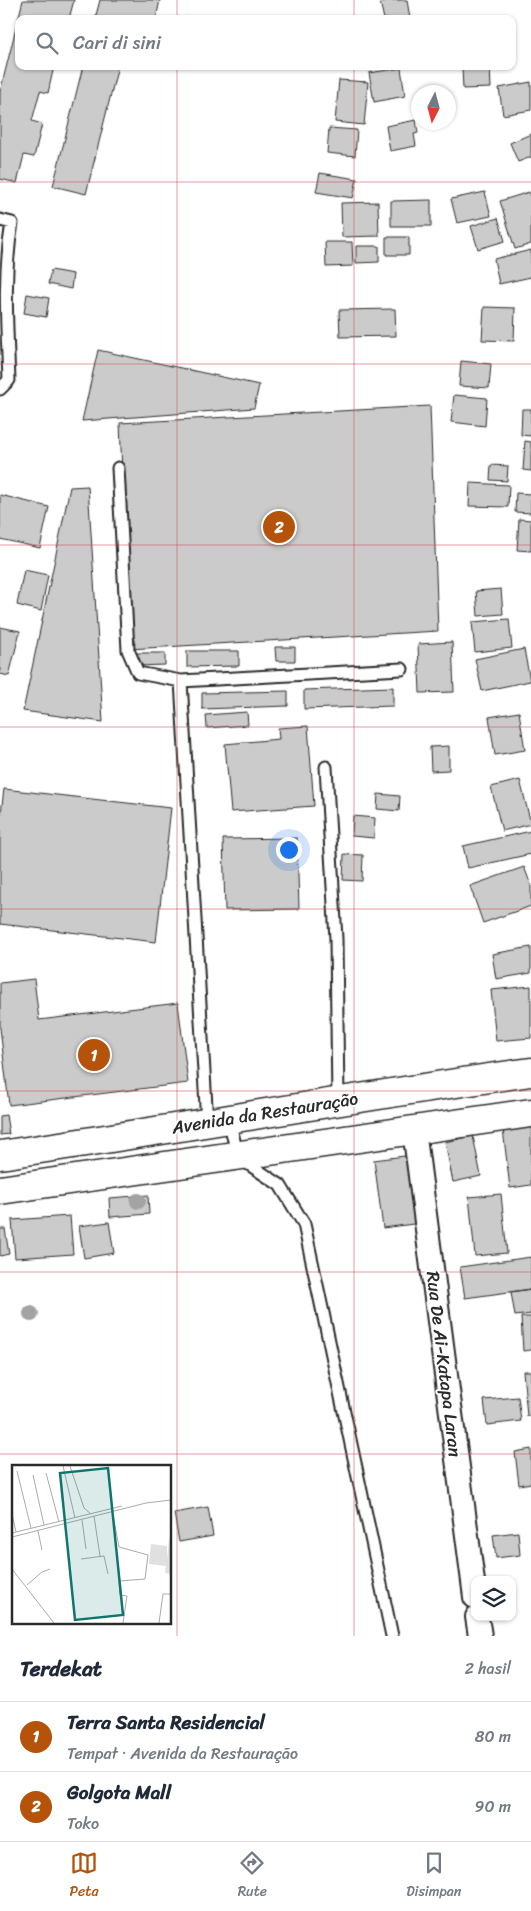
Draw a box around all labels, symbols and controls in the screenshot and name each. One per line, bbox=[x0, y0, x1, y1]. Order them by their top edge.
search box bbox=[15, 15, 516, 70]
text: Cari di sini bbox=[73, 26, 161, 59]
icon: search bbox=[33, 29, 61, 57]
north arrow bbox=[411, 85, 456, 130]
pin: 2 bbox=[263, 508, 295, 546]
your location bbox=[276, 837, 302, 863]
pin: 1 bbox=[78, 1036, 110, 1074]
street label: Avenida da Restauração bbox=[169, 1082, 361, 1144]
street label: Rua De Ai-Katapa Laran bbox=[417, 1269, 471, 1459]
inset map bbox=[12, 1465, 171, 1624]
map controls bbox=[471, 1576, 516, 1621]
button: layers bbox=[471, 1576, 516, 1621]
text: Terdekat bbox=[20, 1650, 102, 1688]
text: 2 hasil bbox=[465, 1654, 511, 1683]
text: Terra Santa Residencial bbox=[67, 1706, 265, 1739]
text: 1 bbox=[33, 1722, 39, 1751]
text: 80 m bbox=[475, 1722, 511, 1751]
text: Tempat · Avenida da Restauração bbox=[67, 1739, 298, 1768]
text: Golgota Mall bbox=[67, 1776, 171, 1809]
text: 2 bbox=[31, 1792, 41, 1821]
text: 90 m bbox=[475, 1792, 511, 1821]
text: Toko bbox=[67, 1809, 99, 1838]
tab: Peta bbox=[70, 1849, 98, 1904]
tab: Rute bbox=[238, 1849, 267, 1904]
tab: Disimpan bbox=[406, 1849, 461, 1904]

